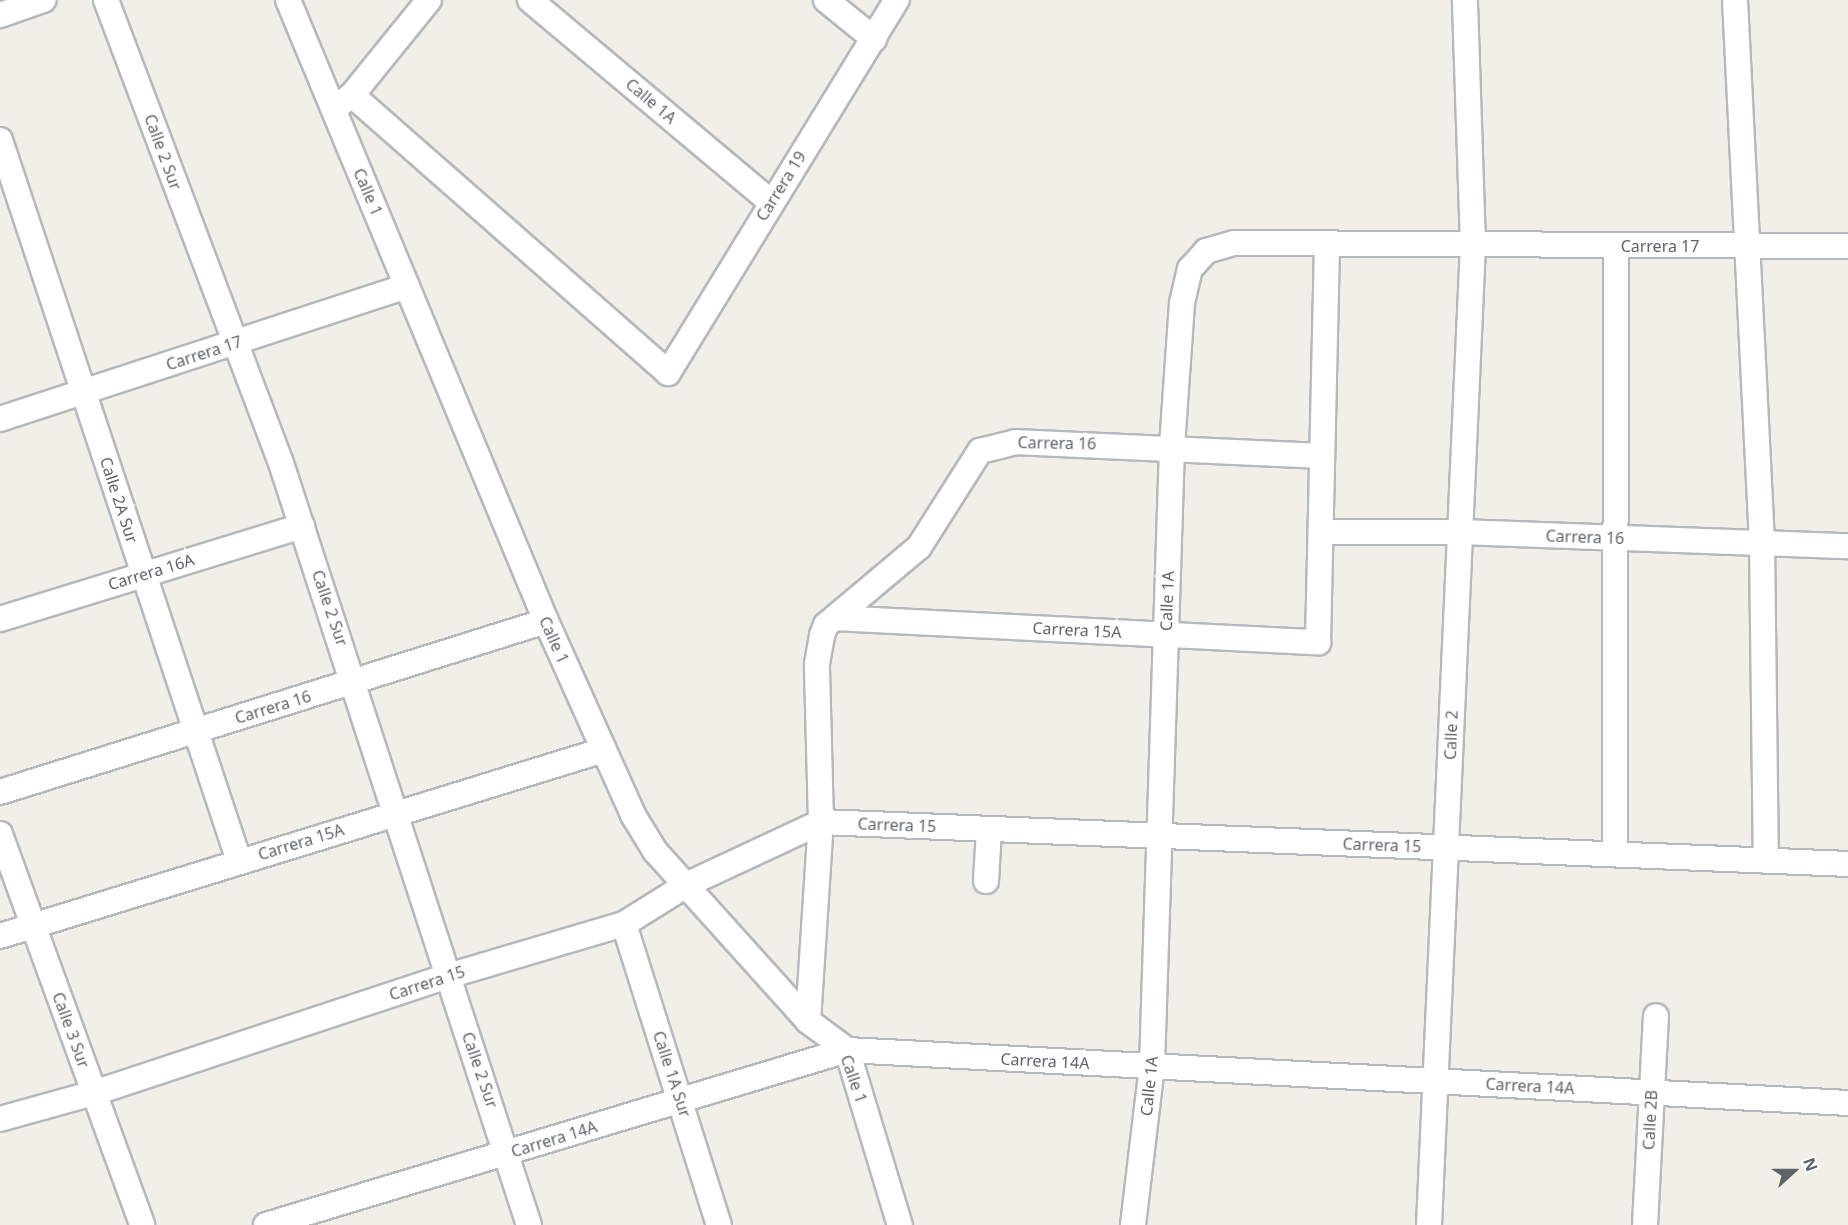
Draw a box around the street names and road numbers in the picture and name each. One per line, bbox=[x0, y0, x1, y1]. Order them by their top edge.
street label: Calle 1A bbox=[622, 74, 680, 128]
street label: Calle 2 Sur bbox=[140, 112, 186, 192]
street label: Carrera 19 bbox=[752, 148, 810, 224]
street label: Calle 1 bbox=[349, 165, 387, 219]
street label: Carrera 17 bbox=[1621, 236, 1699, 256]
street label: Carrera 17 bbox=[164, 332, 244, 374]
street label: Carrera 16 bbox=[1017, 433, 1097, 453]
street label: Calle 2A Sur bbox=[96, 455, 142, 545]
street label: Carrera 16 bbox=[1545, 526, 1625, 548]
street label: Carrera 16A bbox=[106, 550, 196, 594]
street label: Calle 2 Sur bbox=[308, 567, 352, 649]
street label: Calle 1A bbox=[1156, 571, 1178, 631]
street label: Calle 1 bbox=[535, 613, 573, 667]
street label: Carrera 15A bbox=[1032, 618, 1122, 642]
street label: Carrera 16 bbox=[233, 686, 313, 728]
street label: Calle 2 bbox=[1441, 710, 1461, 760]
street label: Carrera 15 bbox=[857, 814, 937, 836]
street label: Carrera 15A bbox=[256, 820, 346, 864]
street label: Carrera 15 bbox=[1342, 834, 1422, 856]
street label: Carrera 15 bbox=[387, 962, 467, 1004]
street label: Calle 3 Sur bbox=[48, 990, 94, 1070]
street label: Calle 2 Sur bbox=[458, 1029, 502, 1111]
street label: Calle 1A Sur bbox=[649, 1029, 695, 1119]
street label: Carrera 14A bbox=[1000, 1049, 1090, 1073]
street label: Calle 1 bbox=[837, 1052, 871, 1106]
street label: Calle 1A bbox=[1136, 1055, 1162, 1117]
street label: Carrera 14A bbox=[1485, 1074, 1575, 1098]
street label: Calle 2B bbox=[1639, 1089, 1661, 1151]
street label: Carrera 14A bbox=[509, 1117, 599, 1161]

